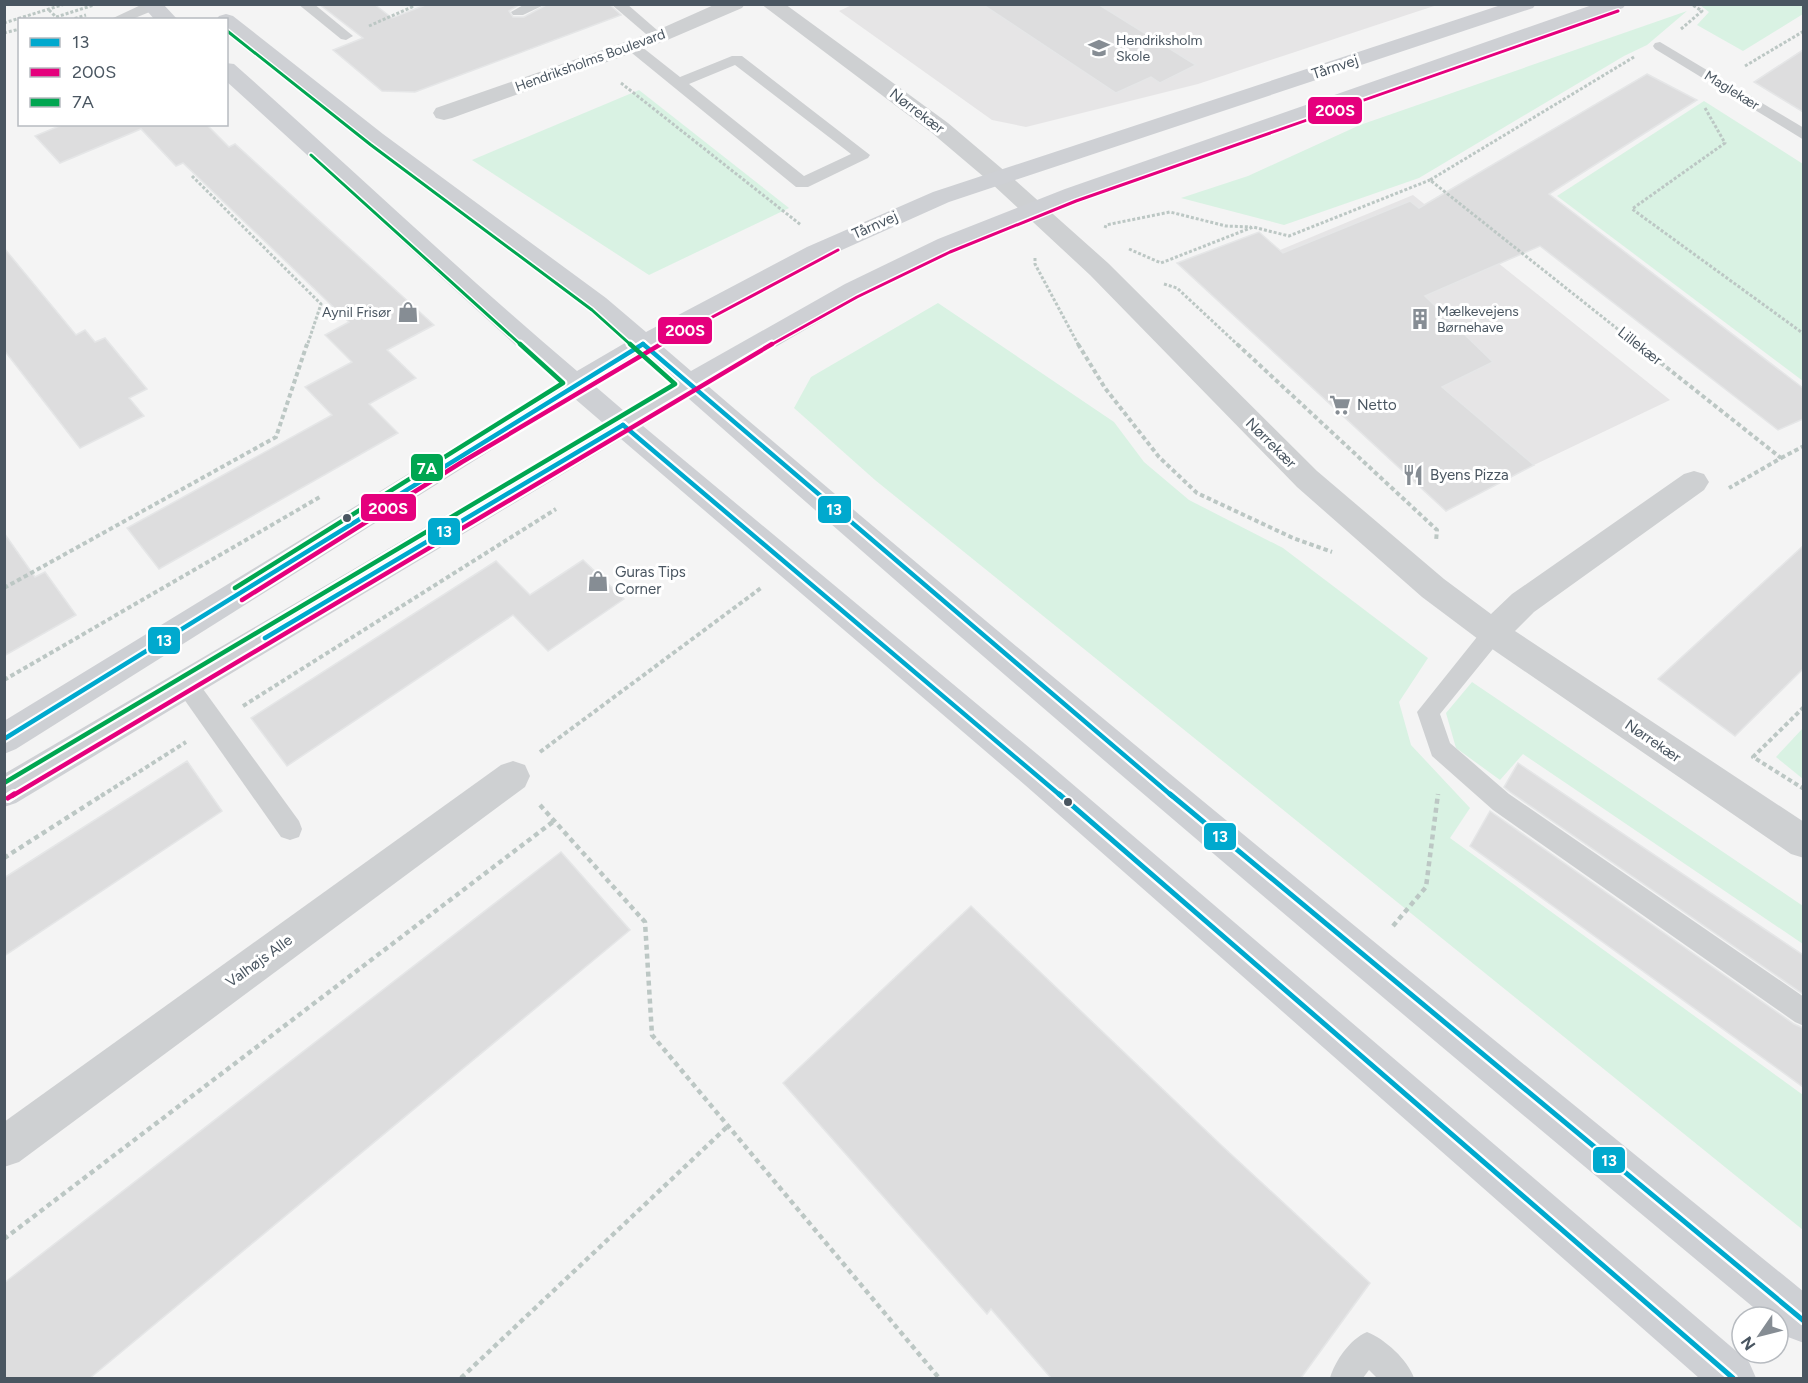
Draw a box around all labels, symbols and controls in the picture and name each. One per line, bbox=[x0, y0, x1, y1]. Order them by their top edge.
legend bbox=[18, 18, 228, 126]
street label: Hendriksholms Boulevard bbox=[513, 25, 668, 96]
text: 13 bbox=[72, 31, 89, 53]
place label: Hendriksholm Skole bbox=[1116, 32, 1202, 65]
school or university icon: Hendriksholm Skole bbox=[1087, 36, 1111, 60]
street label: Tårnvej bbox=[1309, 51, 1361, 83]
text: 200S bbox=[72, 61, 116, 83]
street label: Maglekær bbox=[1701, 67, 1763, 114]
street label: Nørrekær bbox=[886, 85, 948, 137]
text: 7A bbox=[72, 91, 94, 113]
line badge: 200S bbox=[1307, 96, 1363, 125]
text: 200S bbox=[1315, 101, 1355, 120]
street label: Tårnvej bbox=[849, 207, 901, 243]
shop icon: Aynil Frisør bbox=[396, 300, 420, 324]
place label: Mælkevejens Børnehave bbox=[1437, 303, 1519, 336]
place label: Aynil Frisør bbox=[322, 304, 391, 321]
building icon: Mælkevejens Børnehave bbox=[1408, 307, 1432, 331]
line badge: 200S bbox=[657, 316, 713, 345]
text: 200S bbox=[665, 321, 705, 340]
street label: Lillekær bbox=[1614, 323, 1666, 369]
supermarket icon: Netto bbox=[1328, 393, 1352, 417]
place label: Netto bbox=[1357, 396, 1397, 414]
street label: Nørrekær bbox=[1242, 414, 1300, 472]
line badge: 7A bbox=[410, 453, 444, 482]
text: 7A bbox=[417, 459, 438, 478]
restaurant icon: Byens Pizza bbox=[1401, 463, 1425, 487]
place label: Byens Pizza bbox=[1430, 466, 1509, 484]
line badge: 200S bbox=[360, 493, 417, 522]
line badge: 13 bbox=[817, 495, 852, 524]
text: 200S bbox=[368, 499, 408, 518]
text: 13 bbox=[826, 500, 842, 519]
unlabelled marker bbox=[341, 512, 353, 524]
line badge: 13 bbox=[427, 517, 461, 546]
text: 13 bbox=[436, 522, 452, 541]
place label: Guras Tips Corner bbox=[615, 563, 686, 598]
shop icon: Guras Tips Corner bbox=[586, 569, 610, 593]
line badge: 13 bbox=[147, 626, 181, 655]
text: 13 bbox=[156, 631, 172, 650]
street label: Nørrekær bbox=[1621, 716, 1685, 766]
unlabelled marker bbox=[1062, 796, 1074, 808]
line badge: 13 bbox=[1203, 822, 1237, 851]
text: 13 bbox=[1212, 827, 1228, 846]
street label: Valhøjs Alle bbox=[222, 931, 296, 991]
line badge: 13 bbox=[1592, 1146, 1626, 1174]
text: 13 bbox=[1601, 1151, 1617, 1170]
north arrow bbox=[1730, 1305, 1790, 1365]
text: N bbox=[1737, 1333, 1759, 1354]

